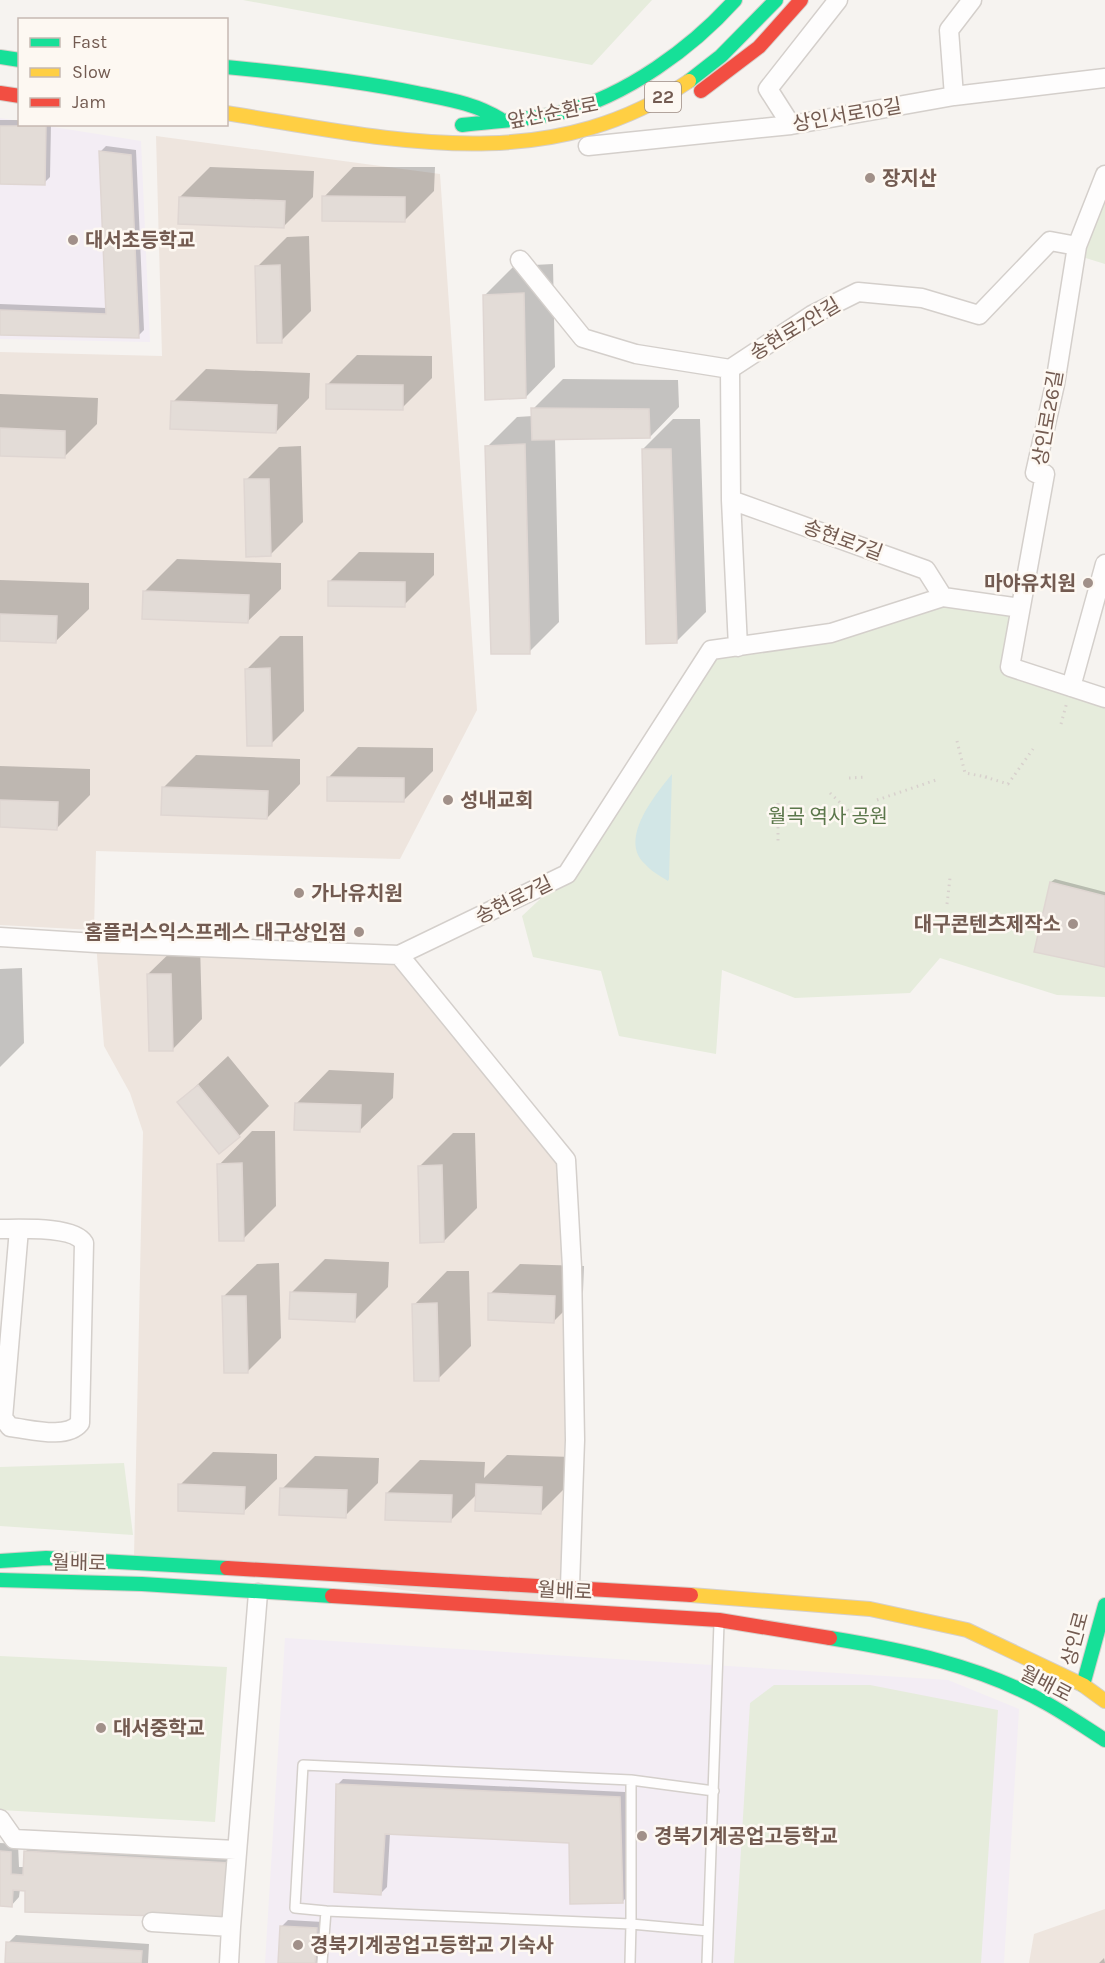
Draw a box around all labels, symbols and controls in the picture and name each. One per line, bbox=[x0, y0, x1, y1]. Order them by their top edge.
legend bbox=[18, 18, 228, 126]
text: Fast bbox=[72, 31, 107, 53]
text: Slow bbox=[72, 61, 111, 83]
road number: 22 bbox=[645, 82, 681, 112]
text: Jam bbox=[72, 91, 106, 113]
street label: 앞산순환로 bbox=[506, 93, 600, 133]
street label: 상인서로10길 bbox=[791, 94, 903, 136]
place label: 장지산 bbox=[882, 167, 937, 190]
marker: 장지산 bbox=[863, 171, 877, 185]
place label: 대서초등학교 bbox=[85, 229, 195, 252]
marker: 대서초등학교 bbox=[66, 233, 80, 247]
street label: 송현로7안길 bbox=[746, 293, 844, 365]
street label: 상인로26길 bbox=[1028, 368, 1068, 468]
street label: 송현로7길 bbox=[800, 515, 886, 565]
place label: 마야유치원 bbox=[984, 572, 1076, 595]
marker: 마야유치원 bbox=[1081, 576, 1095, 590]
place label: 성내교회 bbox=[460, 789, 534, 812]
marker: 성내교회 bbox=[441, 793, 455, 807]
park label: 월곡 역사 공원 bbox=[768, 805, 888, 828]
street label: 송현로7길 bbox=[472, 871, 556, 929]
place label: 가나유치원 bbox=[311, 882, 403, 905]
marker: 가나유치원 bbox=[292, 886, 306, 900]
place label: 대구콘텐츠제작소 bbox=[914, 913, 1061, 936]
marker: 대구콘텐츠제작소 bbox=[1066, 917, 1080, 931]
place label: 홈플러스익스프레스 대구상인점 bbox=[84, 921, 347, 944]
marker: 홈플러스익스프레스 대구상인점 bbox=[352, 925, 366, 939]
street label: 월배로 bbox=[51, 1551, 107, 1575]
street label: 월배로 bbox=[537, 1578, 593, 1604]
street label: 상인로 bbox=[1057, 1609, 1093, 1669]
street label: 월배로 bbox=[1016, 1661, 1076, 1707]
place label: 대서중학교 bbox=[113, 1717, 205, 1740]
marker: 대서중학교 bbox=[94, 1721, 108, 1735]
place label: 경북기계공업고등학교 bbox=[654, 1825, 838, 1848]
marker: 경북기계공업고등학교 bbox=[635, 1829, 649, 1843]
place label: 경북기계공업고등학교 기숙사 bbox=[310, 1934, 554, 1957]
marker: 경북기계공업고등학교 기숙사 bbox=[291, 1938, 305, 1952]

